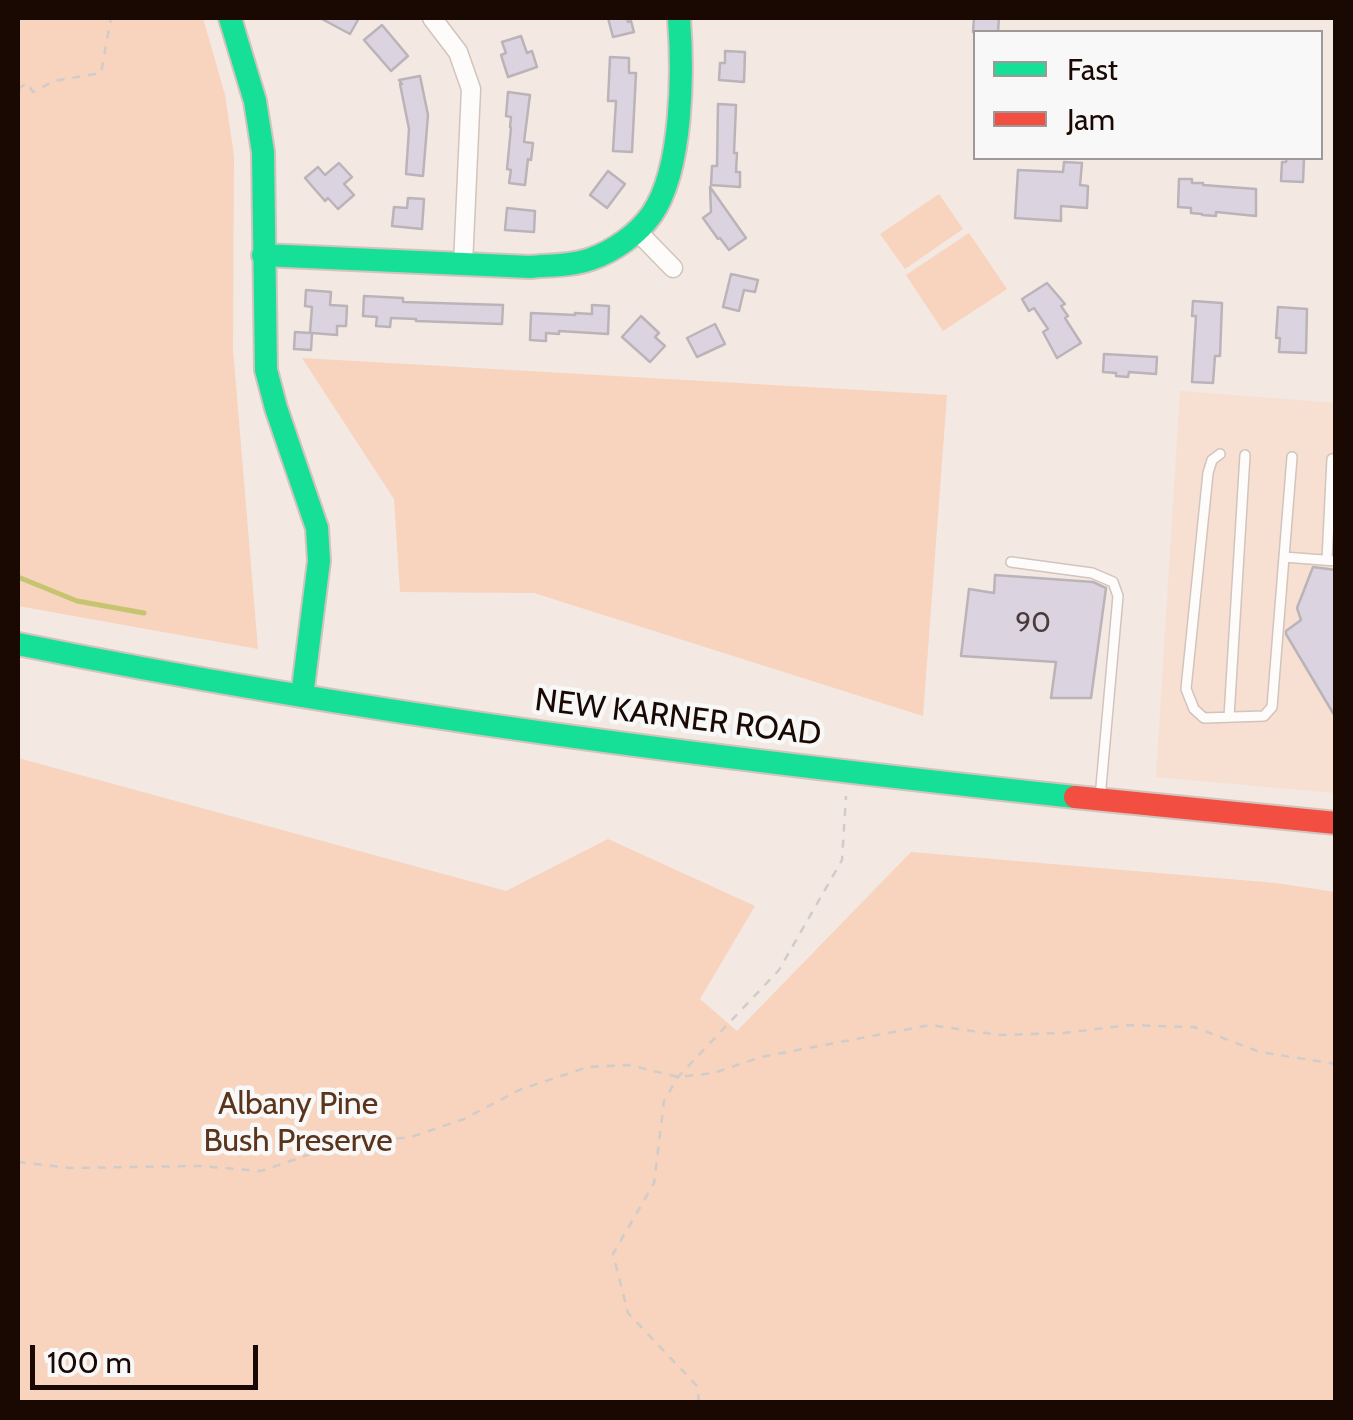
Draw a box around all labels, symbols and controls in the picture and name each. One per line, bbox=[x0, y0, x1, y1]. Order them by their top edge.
legend bbox=[973, 30, 1323, 160]
text: Fast bbox=[1067, 51, 1118, 88]
text: Jam bbox=[1067, 101, 1115, 138]
house number: 90 bbox=[1015, 607, 1051, 641]
street label: NEW KARNER ROAD bbox=[533, 681, 823, 755]
park label: Albany Pine Bush Preserve bbox=[203, 1086, 393, 1161]
scale bar bbox=[35, 1325, 262, 1387]
text: 100 m bbox=[47, 1344, 132, 1381]

